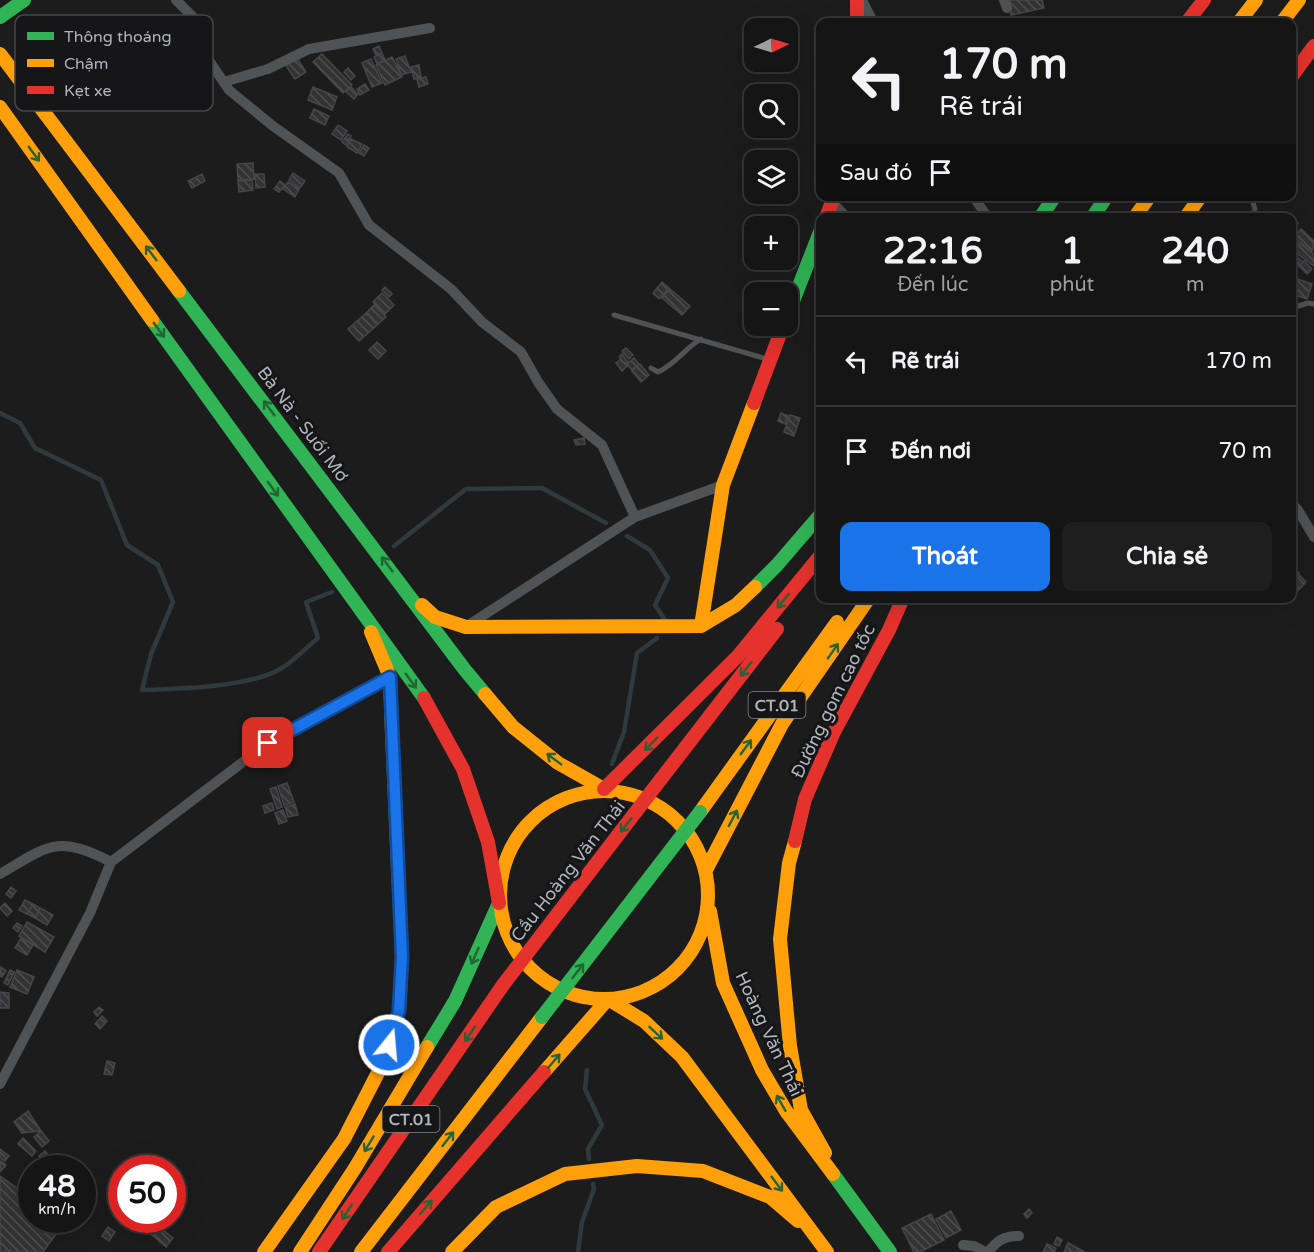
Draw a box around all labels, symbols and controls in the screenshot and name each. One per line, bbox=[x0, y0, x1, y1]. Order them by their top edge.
legend bbox=[15, 15, 213, 111]
north arrow bbox=[744, 18, 798, 72]
map controls bbox=[744, 18, 798, 336]
text: Thông thoáng bbox=[64, 27, 172, 47]
text: 170 m bbox=[939, 39, 1068, 90]
icon: left bbox=[840, 42, 918, 120]
text: Chậm bbox=[64, 54, 109, 74]
text: Kẹt xe bbox=[64, 81, 112, 101]
button: search bbox=[744, 84, 798, 138]
text: Rẽ trái bbox=[939, 90, 1023, 123]
one-way arrow bbox=[28, 146, 40, 162]
button: layers bbox=[744, 150, 798, 204]
icon: arrive bbox=[924, 156, 957, 189]
text: Sau đó bbox=[840, 160, 912, 186]
button: + bbox=[744, 216, 798, 270]
text: 22:16 bbox=[883, 230, 983, 273]
text: 1 bbox=[1061, 230, 1083, 273]
text: 240 bbox=[1161, 230, 1229, 273]
one-way arrow bbox=[145, 245, 158, 261]
text: Đến lúc bbox=[897, 273, 968, 297]
text: phút bbox=[1050, 273, 1094, 297]
text: m bbox=[1186, 273, 1204, 297]
button: − bbox=[744, 282, 798, 336]
one-way arrow bbox=[153, 322, 166, 338]
icon: left bbox=[840, 345, 873, 378]
text: Rẽ trái bbox=[891, 348, 960, 374]
text: 170 m bbox=[1205, 348, 1272, 374]
street label: Bà Nà - Suối Mơ bbox=[253, 362, 354, 486]
one-way arrow bbox=[263, 401, 275, 417]
icon: arrive bbox=[840, 435, 873, 468]
text: Đến nơi bbox=[891, 438, 971, 464]
text: 70 m bbox=[1218, 438, 1272, 464]
one-way arrow bbox=[267, 480, 279, 496]
button: Thoát bbox=[840, 522, 1050, 591]
button: Chia sẻ bbox=[1062, 522, 1272, 591]
one-way arrow bbox=[381, 556, 393, 572]
one-way arrow bbox=[777, 593, 790, 609]
street label: Đường gom cao tốc bbox=[786, 620, 880, 782]
one-way arrow bbox=[827, 643, 839, 660]
one-way arrow bbox=[740, 660, 753, 676]
one-way arrow bbox=[405, 673, 417, 689]
road number: CT.01 bbox=[748, 692, 806, 718]
pin bbox=[242, 717, 293, 768]
icon: arrive bbox=[251, 726, 284, 759]
one-way arrow bbox=[644, 736, 658, 751]
one-way arrow bbox=[740, 740, 752, 756]
one-way arrow bbox=[546, 752, 562, 765]
street label: Cầu Hoàng Văn Thái bbox=[506, 796, 630, 946]
one-way arrow bbox=[727, 810, 739, 827]
one-way arrow bbox=[619, 817, 632, 833]
one-way arrow bbox=[469, 947, 481, 965]
one-way arrow bbox=[571, 963, 584, 979]
street label: Hoàng Văn Thái bbox=[730, 968, 808, 1100]
position arrow bbox=[357, 1013, 421, 1077]
one-way arrow bbox=[464, 1025, 476, 1041]
one-way arrow bbox=[648, 1025, 663, 1040]
one-way arrow bbox=[547, 1053, 561, 1068]
one-way arrow bbox=[775, 1095, 787, 1112]
road number: CT.01 bbox=[382, 1106, 440, 1132]
one-way arrow bbox=[441, 1131, 454, 1147]
one-way arrow bbox=[363, 1135, 375, 1152]
speed limit sign: 50 bbox=[108, 1155, 186, 1233]
text: 48 bbox=[38, 1168, 76, 1205]
one-way arrow bbox=[771, 1176, 783, 1192]
text: km/h bbox=[38, 1200, 76, 1218]
one-way arrow bbox=[419, 1200, 433, 1215]
one-way arrow bbox=[341, 1203, 353, 1220]

